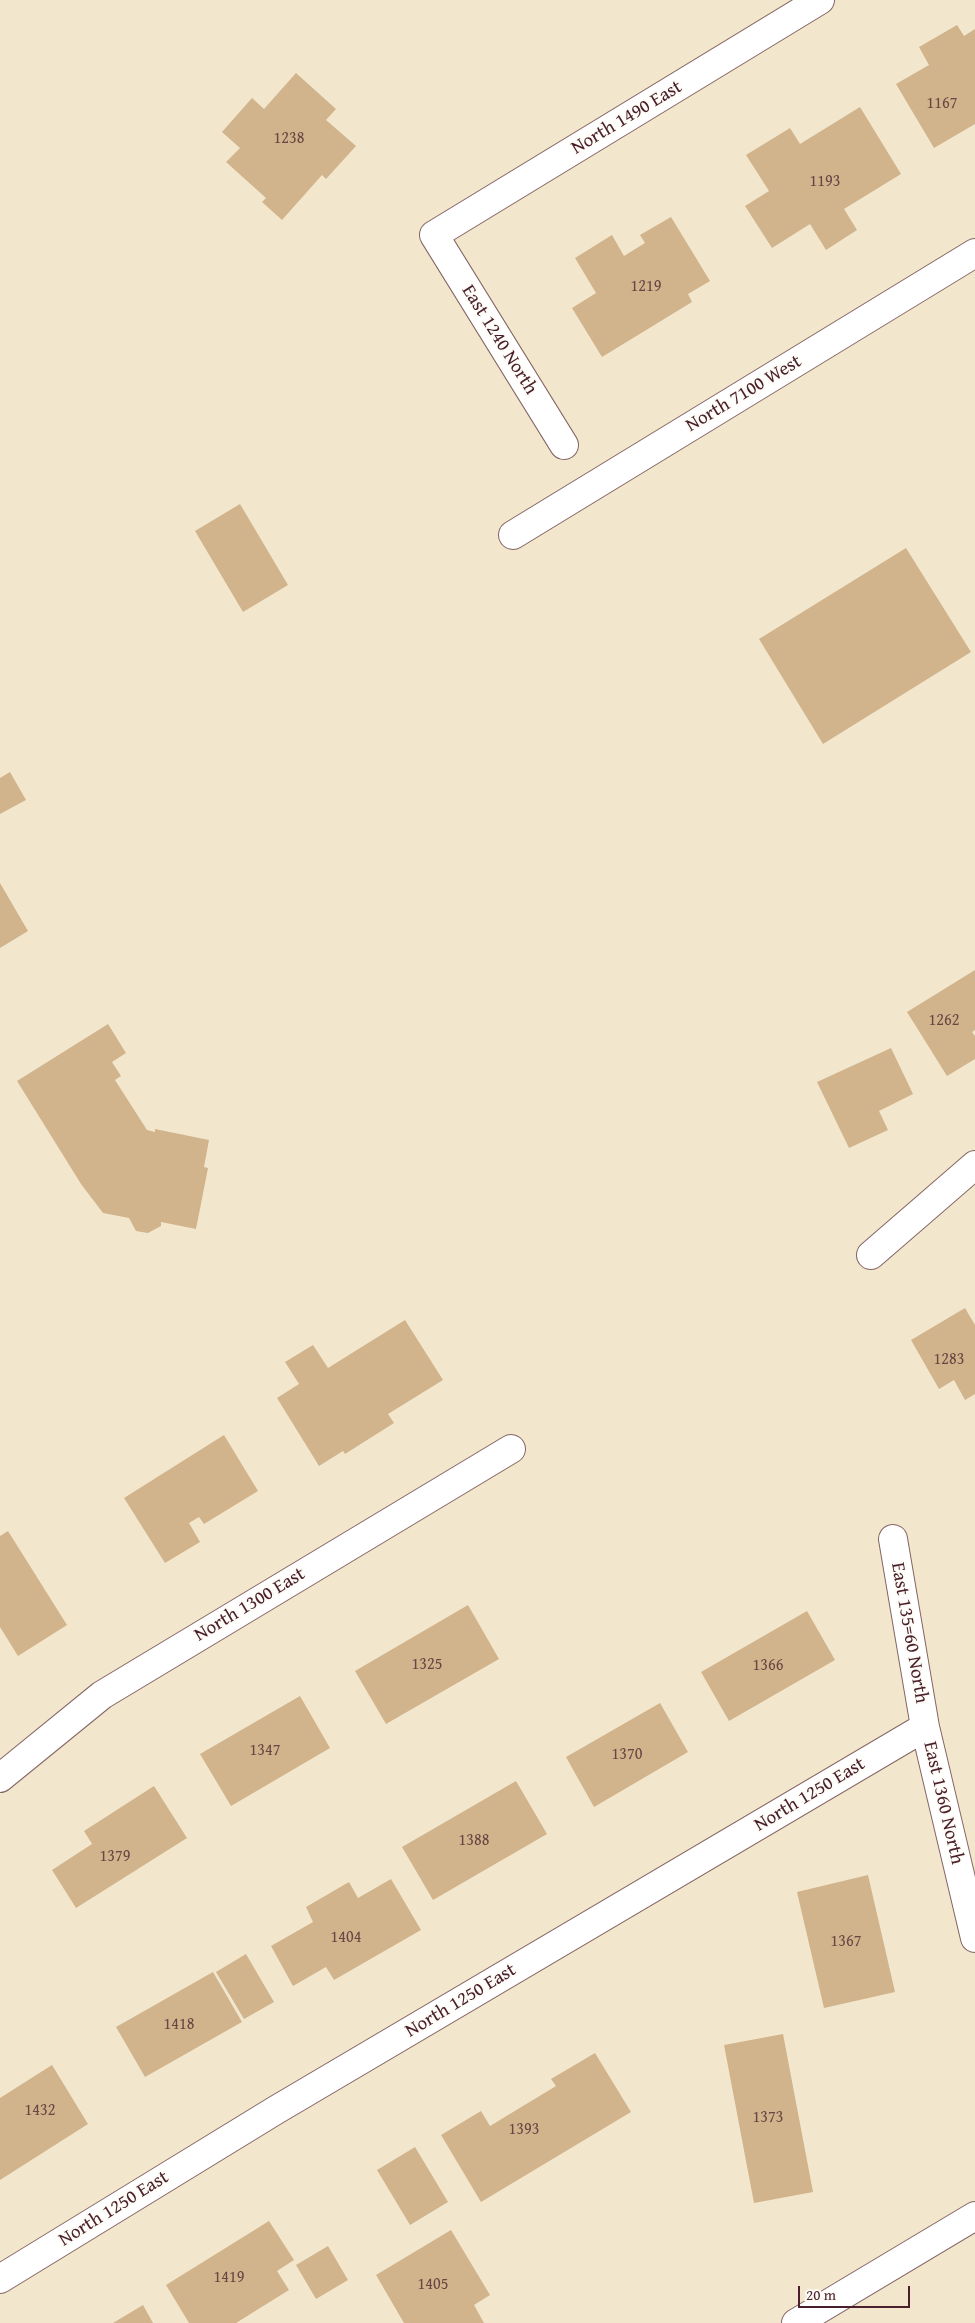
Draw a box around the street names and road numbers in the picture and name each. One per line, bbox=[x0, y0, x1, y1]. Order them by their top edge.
street label: North 1490 East bbox=[568, 76, 686, 160]
street label: East 1240 North bbox=[456, 281, 542, 399]
street label: North 7100 West bbox=[682, 351, 806, 437]
street label: East 135=60 North bbox=[885, 1561, 933, 1705]
street label: North 1300 East bbox=[191, 1563, 309, 1647]
street label: East 1360 North bbox=[918, 1739, 968, 1867]
street label: North 1250 East bbox=[751, 1753, 869, 1837]
street label: North 1250 East bbox=[402, 1959, 520, 2043]
street label: North 1250 East bbox=[55, 2166, 173, 2252]

